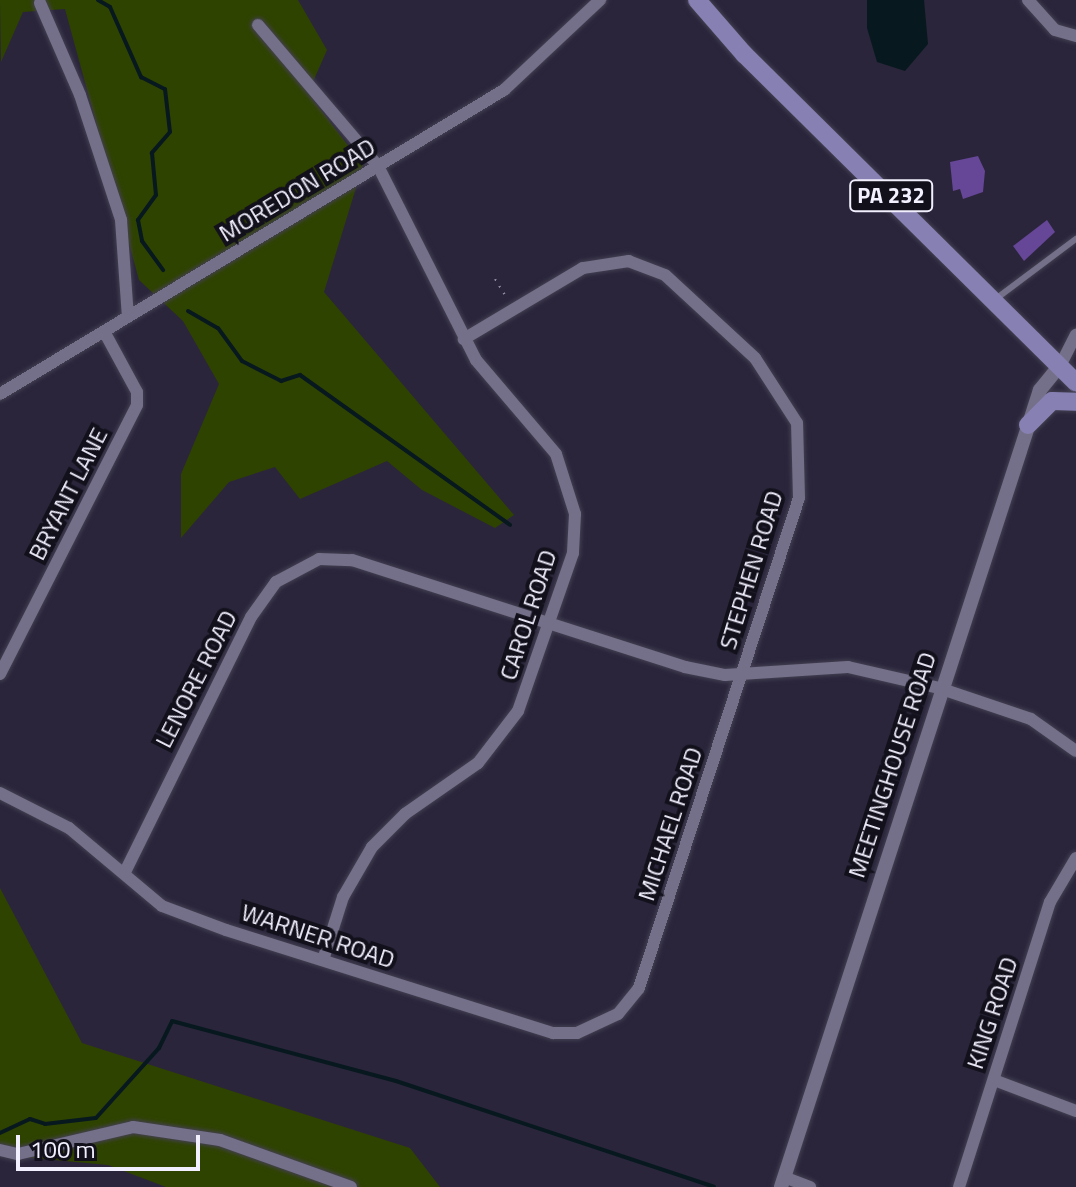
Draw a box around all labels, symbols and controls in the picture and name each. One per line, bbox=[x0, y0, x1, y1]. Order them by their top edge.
street label: MOREDON ROAD bbox=[214, 132, 380, 248]
road number: PA 232 bbox=[849, 178, 933, 214]
street label: BRYANT LANE bbox=[22, 423, 114, 565]
street label: STEPHEN ROAD bbox=[713, 487, 789, 653]
street label: CAROL ROAD bbox=[493, 546, 563, 684]
street label: LENORE ROAD bbox=[149, 606, 243, 752]
street label: MEETINGHOUSE ROAD bbox=[842, 649, 942, 881]
street label: MICHAEL ROAD bbox=[632, 744, 708, 904]
street label: WARNER ROAD bbox=[238, 898, 398, 974]
street label: KING ROAD bbox=[960, 953, 1024, 1073]
scale bar bbox=[20, 1119, 204, 1169]
text: 100 m bbox=[30, 1131, 96, 1167]

